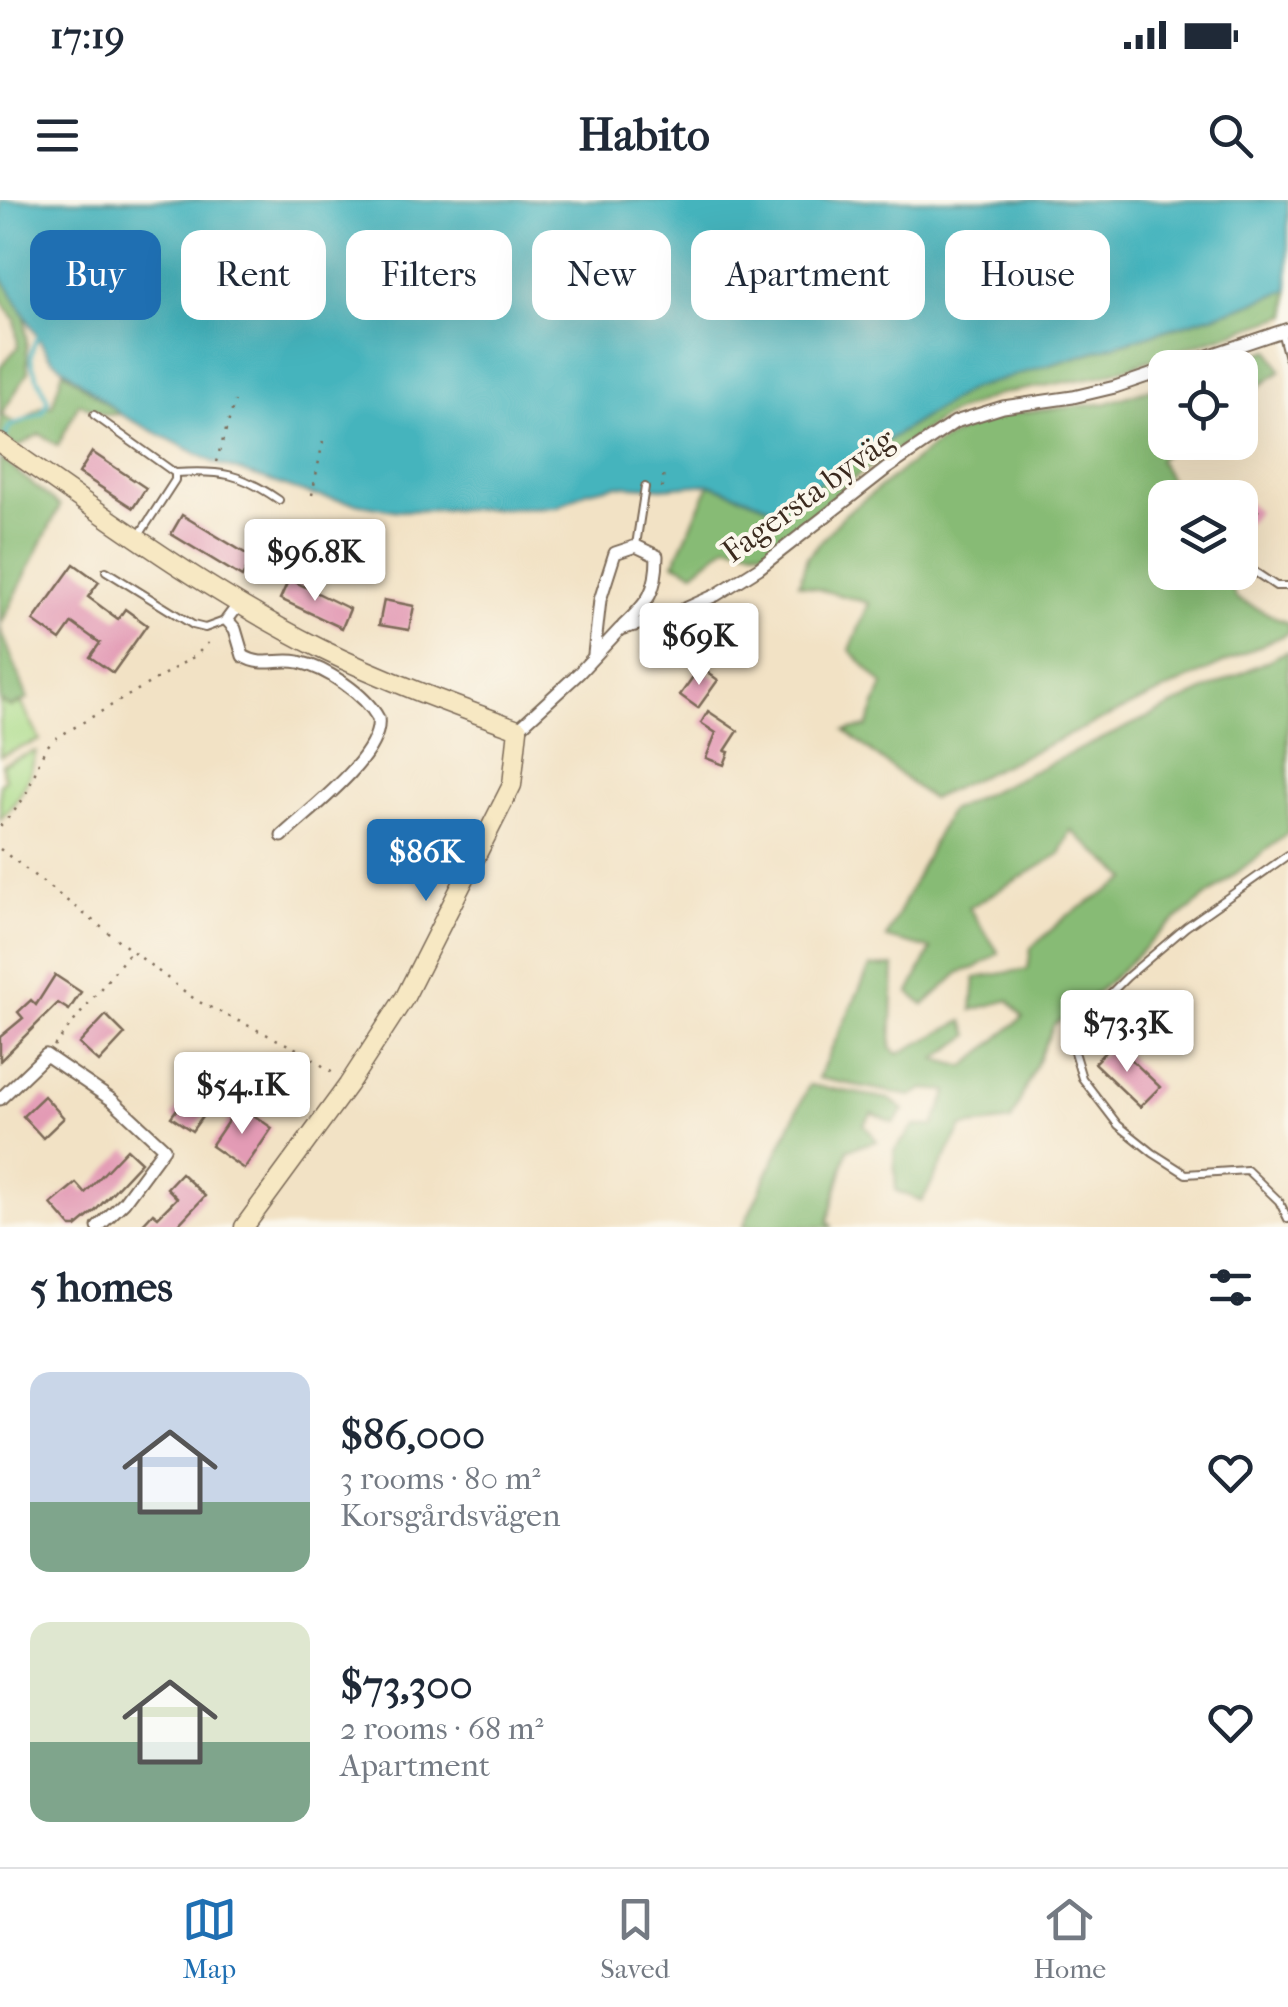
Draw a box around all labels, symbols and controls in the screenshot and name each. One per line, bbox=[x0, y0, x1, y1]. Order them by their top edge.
text: 17:19 bbox=[50, 13, 125, 58]
icon: menu bbox=[30, 108, 85, 163]
icon: search bbox=[1203, 108, 1258, 163]
text: Habito bbox=[578, 109, 710, 162]
chip: Buy bbox=[30, 230, 161, 320]
chip: Rent bbox=[181, 230, 326, 320]
chip: Filters bbox=[346, 230, 512, 320]
chip: New bbox=[532, 230, 671, 320]
chip: Apartment bbox=[691, 230, 925, 320]
chip: House bbox=[945, 230, 1110, 320]
map controls bbox=[1148, 350, 1258, 590]
button: locate bbox=[1148, 350, 1258, 460]
street label: Fagersta byväg bbox=[715, 420, 902, 570]
button: layers bbox=[1148, 480, 1258, 590]
pin: $96.8K bbox=[234, 519, 396, 604]
text: $96.8K bbox=[266, 533, 364, 570]
pin: $69K bbox=[640, 603, 758, 688]
text: $69K bbox=[662, 617, 736, 654]
pin: $86K bbox=[367, 819, 485, 904]
text: $86K bbox=[389, 833, 463, 870]
pin: $73.3K bbox=[1046, 990, 1208, 1075]
text: $73.3K bbox=[1083, 1004, 1171, 1041]
pin: $54.1K bbox=[161, 1052, 323, 1137]
text: $54.1K bbox=[196, 1066, 288, 1103]
icon: filters bbox=[1203, 1260, 1258, 1315]
text: 5 homes bbox=[30, 1263, 173, 1312]
text: $86,000 bbox=[340, 1411, 485, 1460]
icon: home bbox=[110, 1412, 230, 1532]
icon: heart bbox=[1203, 1445, 1258, 1500]
text: 3 rooms · 80 m² bbox=[340, 1460, 541, 1497]
text: Korsgårdsvägen bbox=[340, 1497, 560, 1534]
text: $73,300 bbox=[340, 1661, 473, 1710]
icon: home bbox=[110, 1662, 230, 1782]
icon: heart bbox=[1203, 1695, 1258, 1750]
text: 2 rooms · 68 m² bbox=[340, 1710, 544, 1747]
text: Apartment bbox=[340, 1747, 490, 1784]
tab: Map bbox=[182, 1892, 237, 1985]
tab: Saved bbox=[600, 1892, 670, 1985]
tab: Home bbox=[1033, 1892, 1106, 1985]

